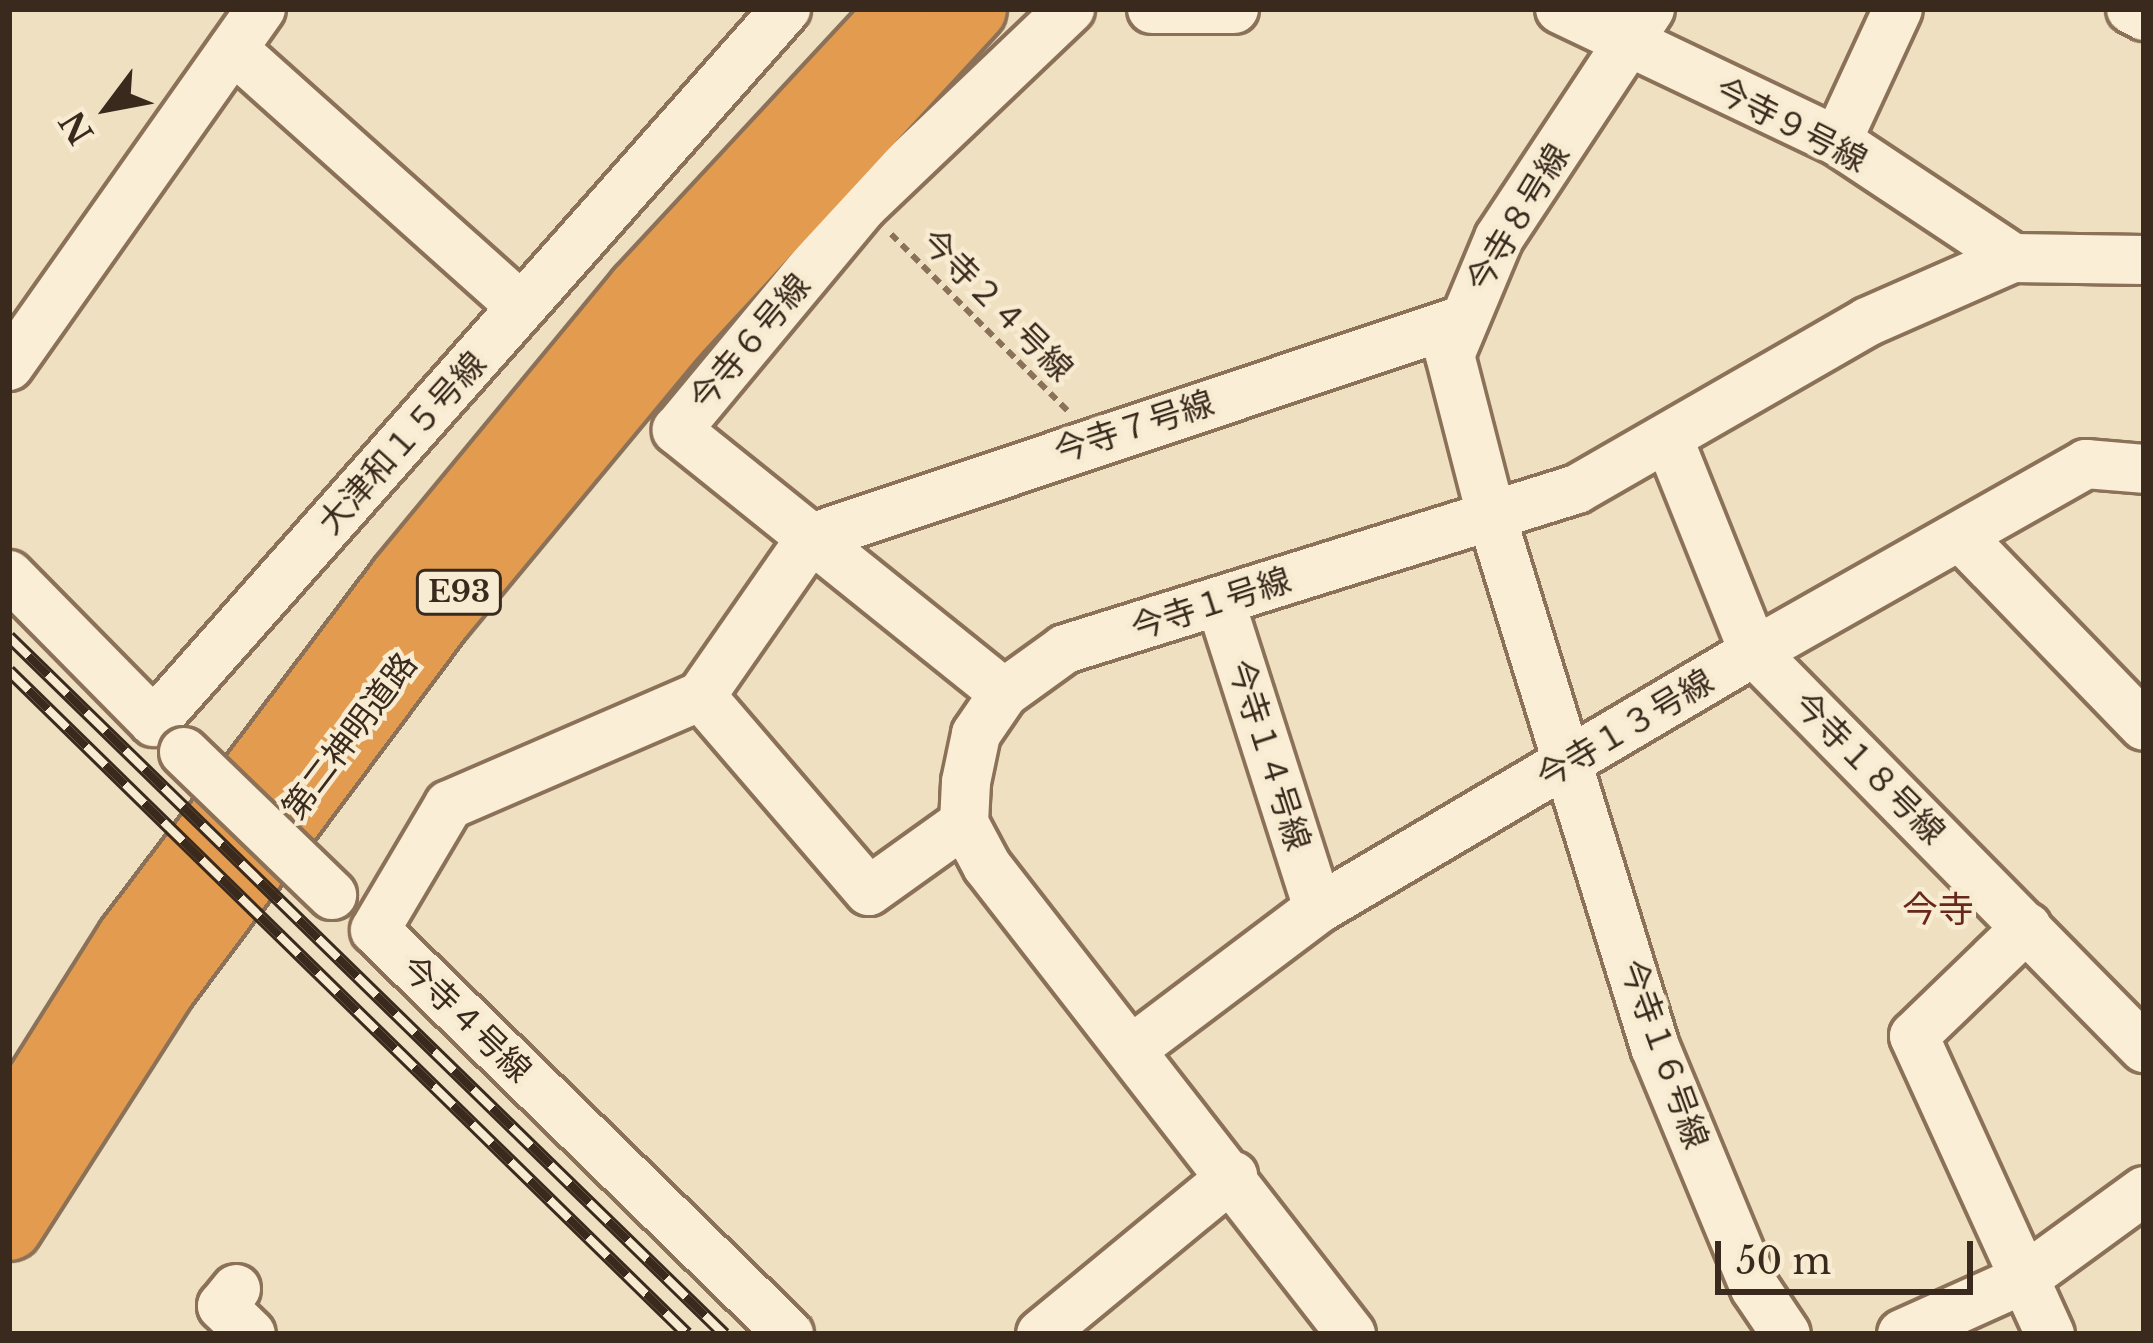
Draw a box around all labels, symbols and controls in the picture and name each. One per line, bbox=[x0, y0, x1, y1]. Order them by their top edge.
north arrow bbox=[48, 48, 168, 168]
street label: 今寺９号線 bbox=[1709, 70, 1873, 180]
text: N bbox=[51, 103, 103, 151]
street label: 今寺８号線 bbox=[1459, 137, 1577, 299]
street label: 今寺２４号線 bbox=[913, 221, 1081, 389]
street label: 今寺６号線 bbox=[682, 266, 818, 418]
street label: 大津和１５号線 bbox=[310, 344, 494, 542]
street label: 今寺７号線 bbox=[1049, 383, 1219, 471]
street label: 今寺１号線 bbox=[1126, 560, 1296, 648]
road number: E93 bbox=[414, 568, 504, 616]
street label: 第二神明道路 bbox=[275, 645, 425, 827]
street label: 今寺１４号線 bbox=[1220, 655, 1318, 855]
street label: 今寺１３号線 bbox=[1530, 661, 1720, 797]
street label: 今寺１８号線 bbox=[1785, 684, 1953, 852]
district label: 今寺 bbox=[1902, 888, 1974, 932]
street label: 今寺４号線 bbox=[393, 947, 539, 1091]
street label: 今寺１６号線 bbox=[1612, 954, 1716, 1154]
scale bar bbox=[1721, 1217, 1979, 1291]
text: 50 m bbox=[1736, 1239, 1831, 1284]

